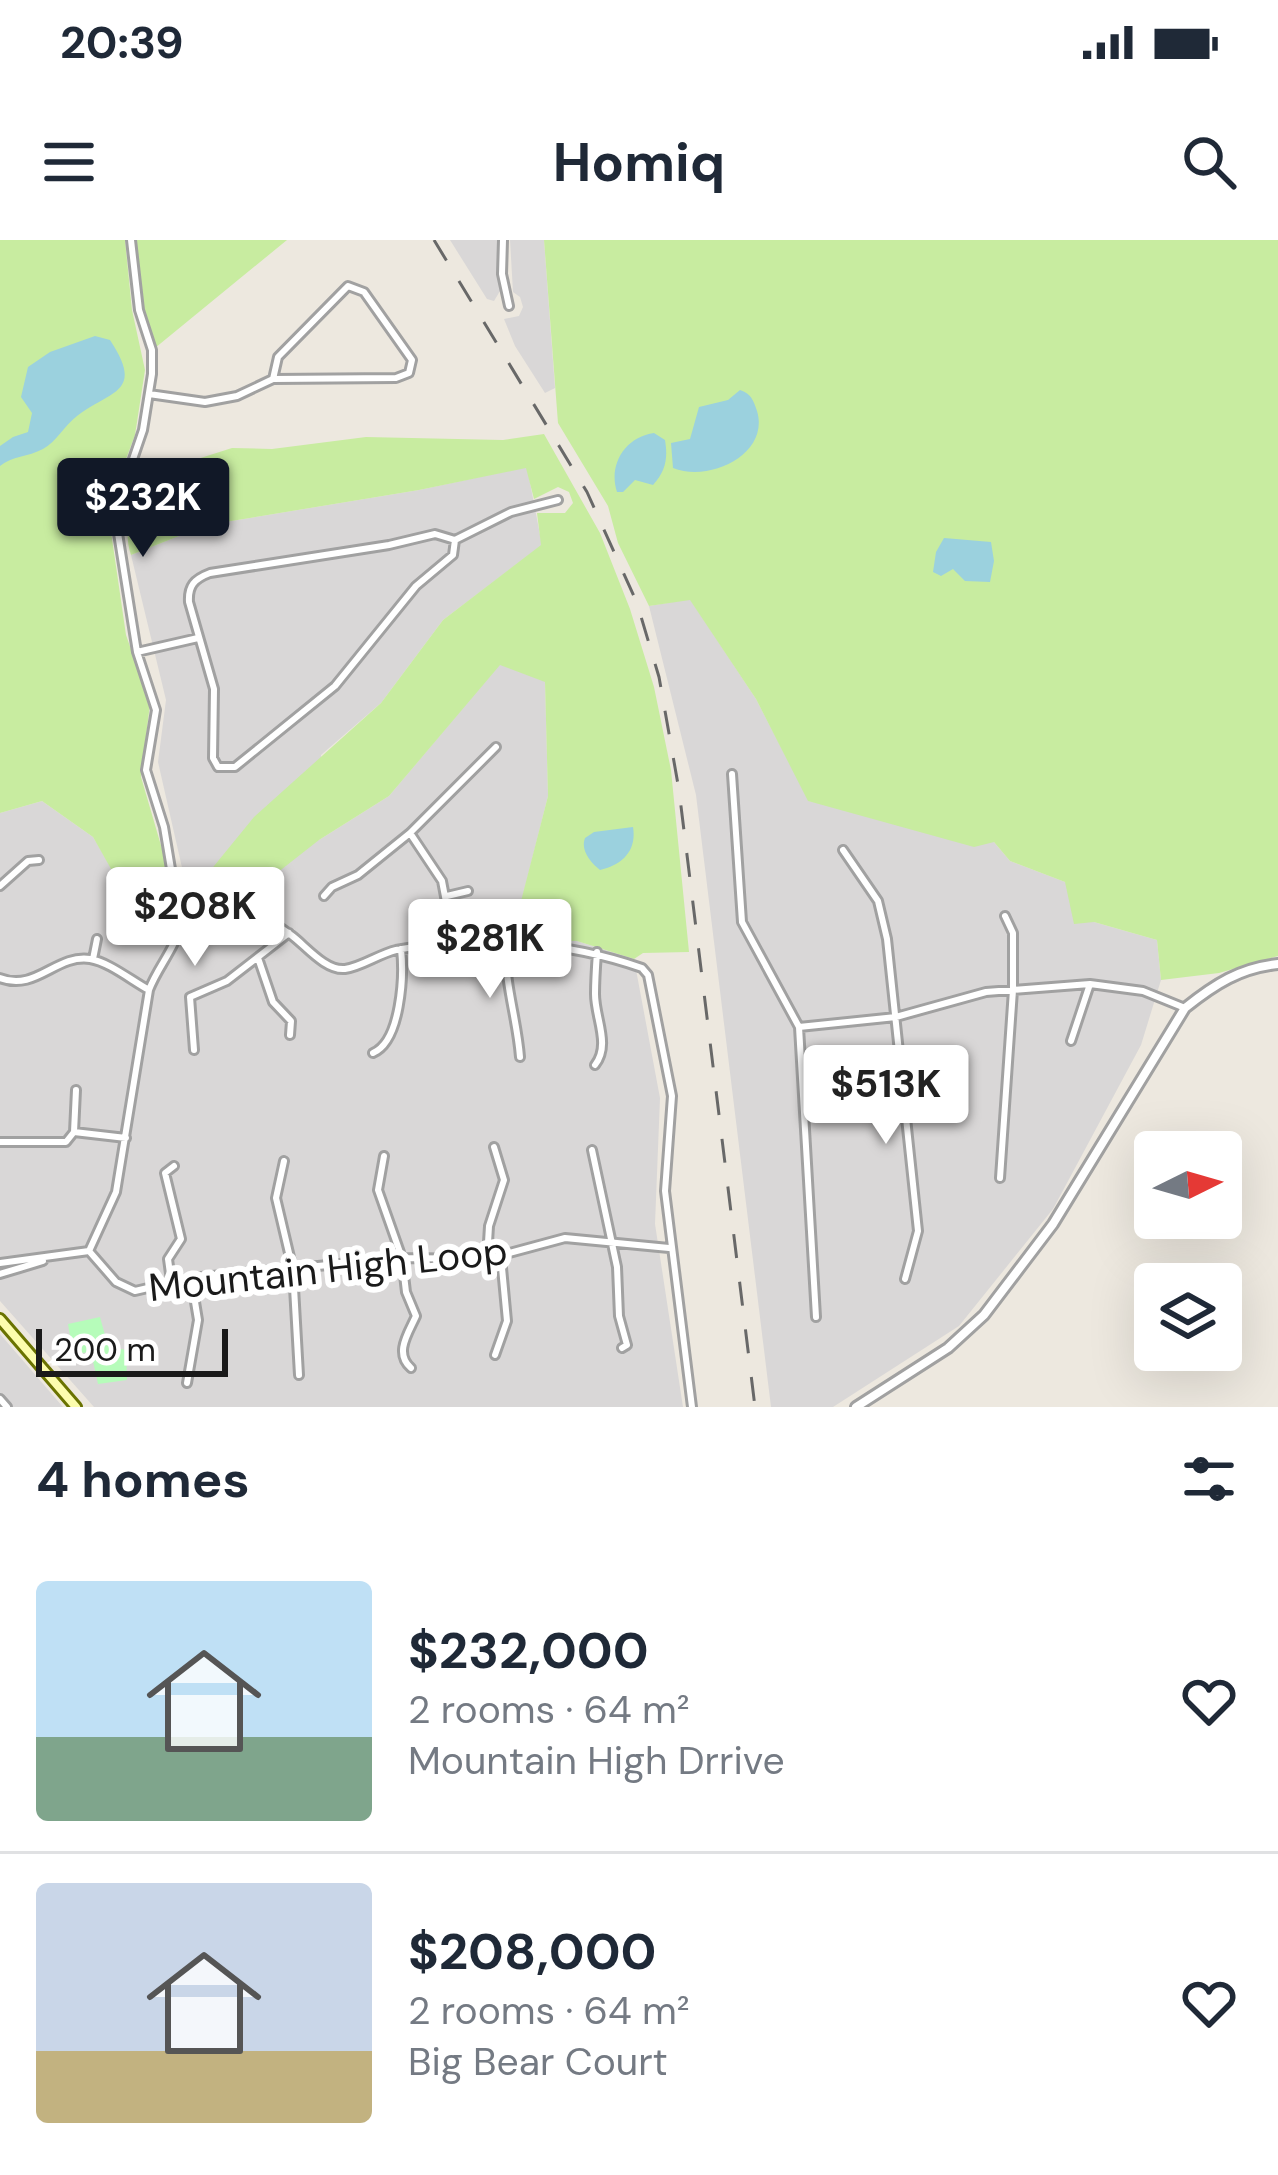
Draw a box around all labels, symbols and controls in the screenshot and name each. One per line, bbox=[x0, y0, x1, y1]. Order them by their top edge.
text: 20:39 bbox=[60, 13, 184, 72]
text: Homiq bbox=[553, 127, 725, 198]
icon: menu bbox=[36, 129, 102, 195]
icon: search bbox=[1176, 129, 1242, 195]
pin: $232K bbox=[59, 458, 227, 560]
text: $232K bbox=[84, 471, 202, 522]
pin: $208K bbox=[111, 867, 279, 969]
text: $208K bbox=[133, 880, 257, 931]
pin: $281K bbox=[406, 899, 574, 1001]
text: $281K bbox=[435, 912, 545, 963]
pin: $513K bbox=[802, 1045, 970, 1147]
text: $513K bbox=[831, 1058, 942, 1109]
north arrow bbox=[1134, 1131, 1242, 1239]
map controls bbox=[1134, 1131, 1242, 1371]
street label: Mountain High Loop bbox=[146, 1225, 510, 1313]
button: layers bbox=[1134, 1263, 1242, 1371]
scale bar bbox=[36, 1323, 228, 1376]
text: 200 m bbox=[54, 1328, 156, 1371]
text: 4 homes bbox=[36, 1446, 250, 1513]
icon: filters bbox=[1176, 1446, 1242, 1512]
text: $232,000 bbox=[408, 1617, 649, 1684]
icon: home bbox=[132, 1629, 276, 1773]
icon: heart bbox=[1176, 1668, 1242, 1734]
text: 2 rooms · 64 m² bbox=[408, 1684, 690, 1735]
text: Mountain High Drrive bbox=[408, 1735, 785, 1786]
text: $208,000 bbox=[408, 1918, 656, 1985]
icon: home bbox=[132, 1931, 276, 2075]
icon: heart bbox=[1176, 1970, 1242, 2036]
text: 2 rooms · 64 m² bbox=[408, 1985, 690, 2036]
text: Big Bear Court bbox=[408, 2036, 668, 2087]

